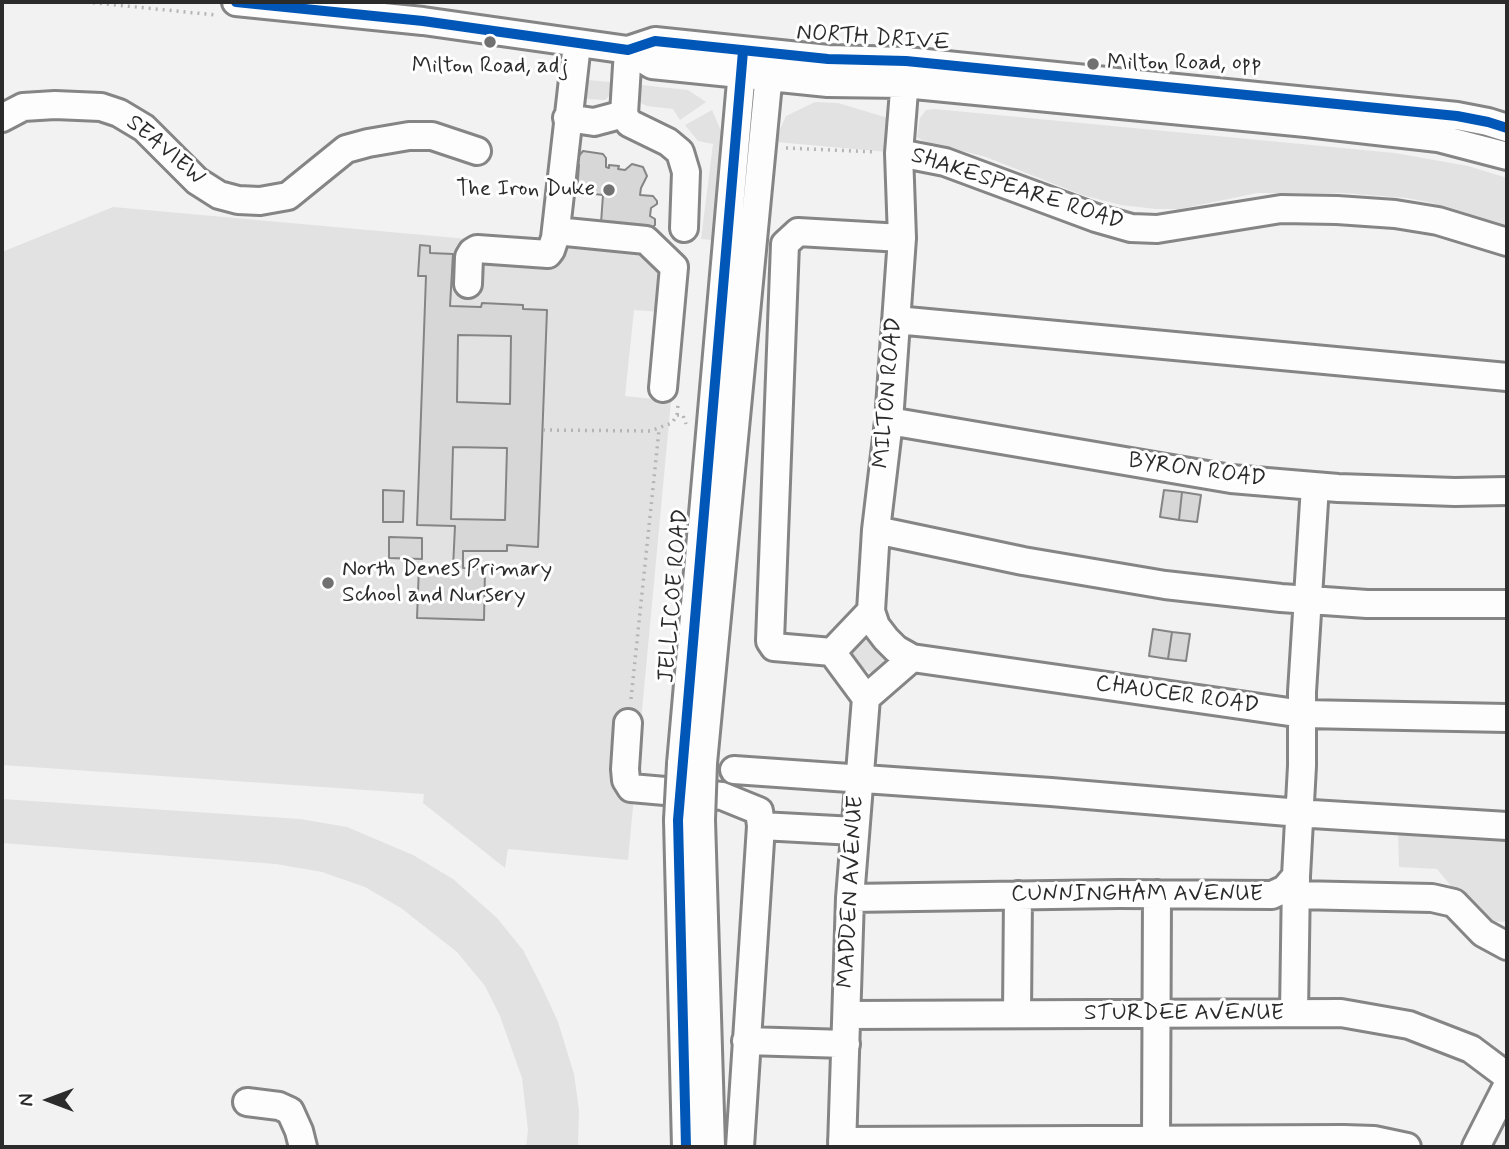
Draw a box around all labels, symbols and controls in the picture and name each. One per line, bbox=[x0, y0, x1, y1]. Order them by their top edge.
street label: NORTH DRIVE bbox=[795, 20, 951, 58]
marker: Milton Road, adj bbox=[482, 34, 498, 50]
place label: Milton Road, opp bbox=[1107, 50, 1261, 78]
place label: Milton Road, adj bbox=[412, 53, 568, 81]
marker: Milton Road, opp bbox=[1085, 56, 1101, 72]
street label: SEAVIEW bbox=[120, 110, 210, 192]
street label: SHAKESPEARE ROAD bbox=[907, 143, 1127, 237]
place label: The Iron Duke bbox=[456, 176, 595, 204]
marker: The Iron Duke bbox=[601, 182, 617, 198]
street label: MILTON ROAD bbox=[869, 316, 909, 470]
street label: BYRON ROAD bbox=[1126, 448, 1268, 494]
street label: JELLICOE ROAD bbox=[654, 508, 696, 684]
place label: North Denes Primary School and Nursery bbox=[342, 556, 552, 610]
marker: North Denes Primary School and Nursery bbox=[320, 575, 336, 591]
street label: CHAUCER ROAD bbox=[1093, 671, 1261, 721]
street label: MADDEN AVENUE bbox=[833, 795, 871, 989]
street label: CUNNINGHAM AVENUE bbox=[1011, 881, 1263, 909]
street label: STURDEE AVENUE bbox=[1084, 1000, 1284, 1028]
north arrow bbox=[14, 1065, 84, 1135]
text: N bbox=[15, 1094, 40, 1106]

